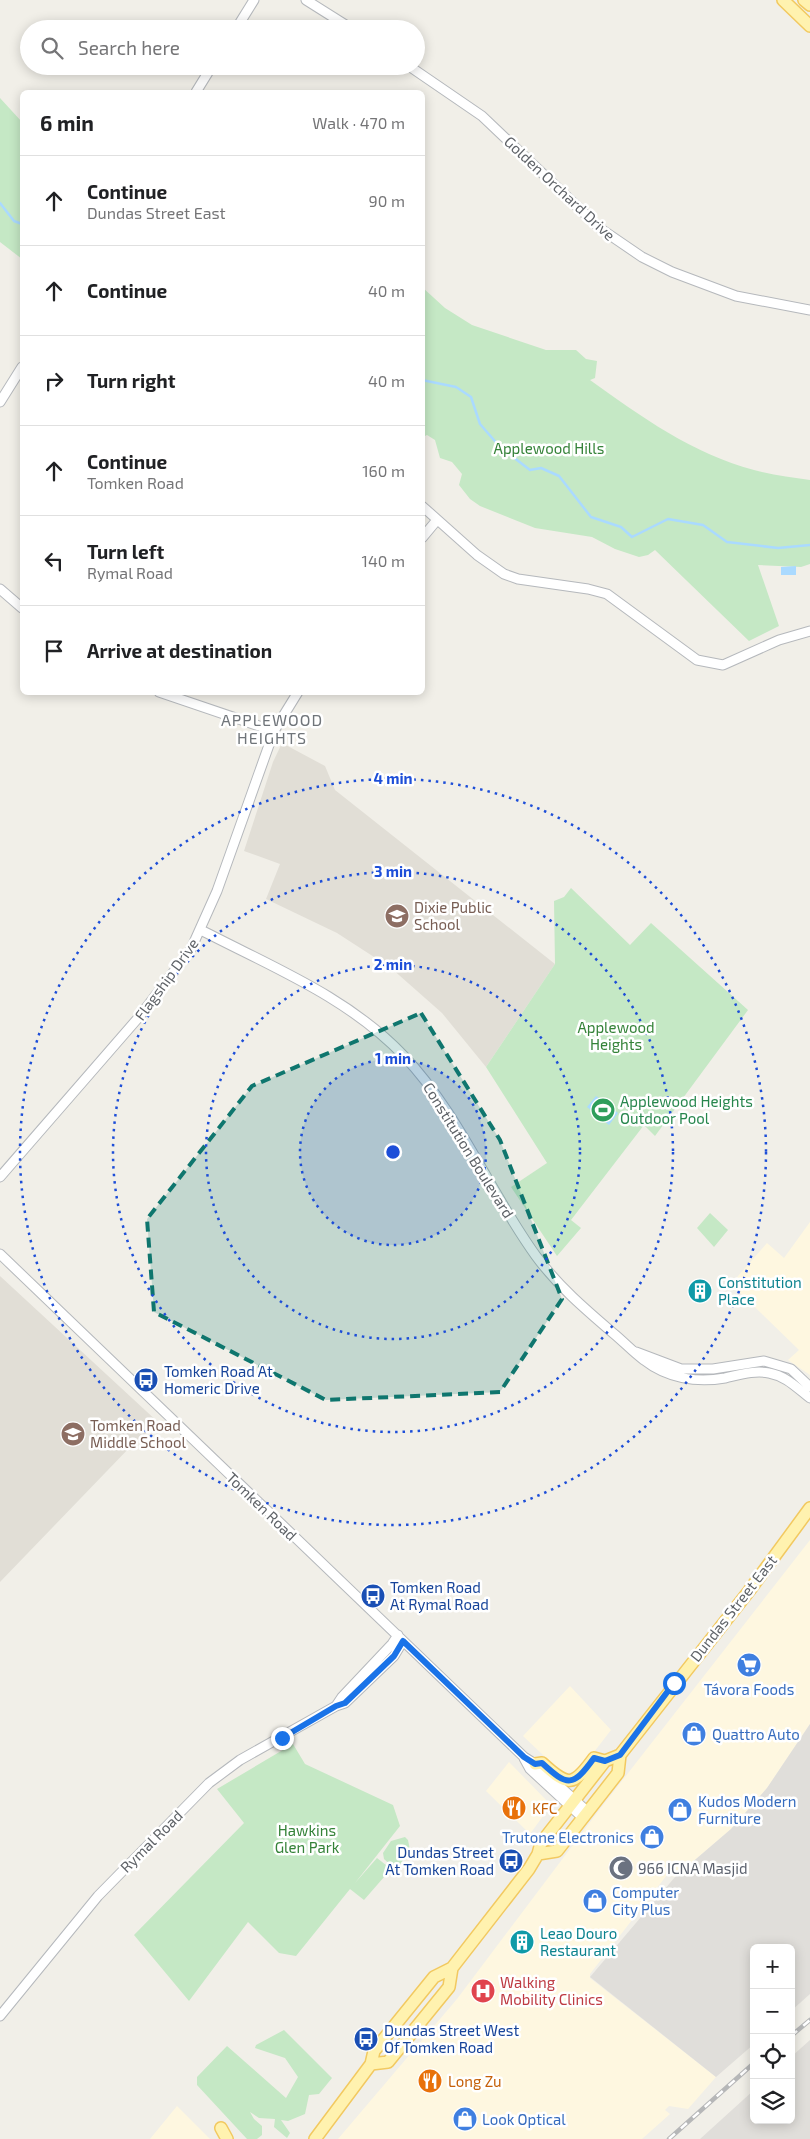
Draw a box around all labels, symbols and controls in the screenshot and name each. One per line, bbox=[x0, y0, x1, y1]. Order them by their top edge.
search box bbox=[20, 20, 425, 75]
icon: search bbox=[38, 34, 66, 62]
text: Search here bbox=[78, 36, 180, 59]
text: 6 min bbox=[40, 110, 94, 135]
text: Walk · 470 m bbox=[312, 113, 405, 132]
street label: Golden Orchard Drive bbox=[501, 132, 619, 244]
text: Continue bbox=[87, 180, 167, 203]
icon: ahead bbox=[40, 187, 68, 215]
text: 90 m bbox=[369, 191, 405, 210]
text: Dundas Street East bbox=[87, 203, 226, 222]
icon: ahead bbox=[40, 277, 68, 305]
text: Continue bbox=[87, 279, 167, 302]
text: 40 m bbox=[368, 281, 405, 300]
icon: right bbox=[40, 367, 68, 395]
text: Turn right bbox=[87, 369, 175, 392]
text: 40 m bbox=[368, 371, 405, 390]
park label: Applewood Hills bbox=[494, 439, 604, 457]
text: Continue bbox=[87, 450, 167, 473]
icon: ahead bbox=[40, 457, 68, 485]
text: 160 m bbox=[362, 461, 405, 480]
text: Tomken Road bbox=[87, 473, 184, 492]
text: Turn left bbox=[87, 540, 164, 563]
icon: left bbox=[40, 547, 68, 575]
text: 140 m bbox=[362, 551, 405, 570]
text: Rymal Road bbox=[87, 563, 173, 582]
icon: arrive bbox=[40, 637, 68, 665]
text: Arrive at destination bbox=[87, 639, 272, 662]
district label: APPLEWOOD HEIGHTS bbox=[221, 710, 323, 747]
text: 4 min bbox=[373, 769, 413, 787]
text: 3 min bbox=[374, 862, 412, 880]
place label: Dixie Public School bbox=[414, 898, 492, 933]
school or university icon: Dixie Public School bbox=[384, 903, 410, 929]
street label: Flagship Drive bbox=[130, 935, 202, 1023]
text: 2 min bbox=[374, 955, 412, 973]
park label: Applewood Heights bbox=[577, 1018, 655, 1053]
text: 1 min bbox=[375, 1049, 411, 1067]
street label: Constitution Boulevard bbox=[420, 1079, 518, 1221]
place label: Applewood Heights Outdoor Pool bbox=[620, 1092, 753, 1127]
sports icon: Applewood Heights Outdoor Pool bbox=[590, 1097, 616, 1123]
centre of rings bbox=[384, 1143, 402, 1161]
place label: Constitution Place bbox=[718, 1273, 802, 1308]
building icon: Constitution Place bbox=[687, 1278, 713, 1304]
place label: Tomken Road At Homeric Drive bbox=[164, 1362, 273, 1397]
bus stop icon: Tomken Road At Homeric Drive bbox=[133, 1367, 159, 1393]
place label: Tomken Road Middle School bbox=[90, 1416, 186, 1451]
school or university icon: Tomken Road Middle School bbox=[60, 1421, 86, 1447]
street label: Tomken Road bbox=[223, 1468, 301, 1544]
street label: Dundas Street East bbox=[686, 1551, 780, 1665]
place label: Tomken Road At Rymal Road bbox=[390, 1578, 489, 1613]
bus stop icon: Tomken Road At Rymal Road bbox=[360, 1583, 386, 1609]
supermarket icon: Távora Foods bbox=[736, 1652, 762, 1678]
route start bbox=[663, 1672, 686, 1695]
place label: Távora Foods bbox=[704, 1680, 794, 1698]
shop icon: Quattro Auto bbox=[681, 1721, 707, 1747]
place label: Quattro Auto bbox=[712, 1725, 800, 1744]
route end bbox=[271, 1727, 294, 1750]
place label: Kudos Modern Furniture bbox=[698, 1792, 797, 1827]
restaurant icon: KFC bbox=[501, 1795, 527, 1821]
shop icon: Kudos Modern Furniture bbox=[667, 1797, 693, 1823]
place label: KFC bbox=[532, 1799, 558, 1817]
street label: Rymal Road bbox=[116, 1806, 186, 1876]
park label: Hawkins Glen Park bbox=[275, 1821, 340, 1856]
shop icon: Trutone Electronics bbox=[639, 1824, 665, 1850]
place label: Trutone Electronics bbox=[502, 1828, 634, 1846]
place label: Dundas Street At Tomken Road bbox=[385, 1843, 494, 1878]
bus stop icon: Dundas Street At Tomken Road bbox=[498, 1848, 524, 1874]
mosque icon: 966 ICNA Masjid bbox=[608, 1855, 634, 1881]
place label: 966 ICNA Masjid bbox=[638, 1859, 748, 1878]
place label: Computer City Plus bbox=[612, 1883, 679, 1918]
shop icon: Computer City Plus bbox=[582, 1888, 608, 1914]
place label: Leao Douro Restaurant bbox=[540, 1924, 617, 1959]
building icon: Leao Douro Restaurant bbox=[509, 1929, 535, 1955]
map controls bbox=[750, 1944, 795, 2124]
button: + bbox=[750, 1944, 795, 1989]
place label: Walking Mobility Clinics bbox=[500, 1973, 603, 2008]
hospital icon: Walking Mobility Clinics bbox=[470, 1978, 496, 2004]
button: − bbox=[750, 1989, 795, 2034]
place label: Dundas Street West Of Tomken Road bbox=[384, 2021, 519, 2056]
bus stop icon: Dundas Street West Of Tomken Road bbox=[353, 2026, 379, 2052]
button: locate bbox=[750, 2034, 795, 2079]
restaurant icon: Long Zu bbox=[417, 2068, 443, 2094]
place label: Long Zu bbox=[448, 2072, 502, 2090]
button: layers bbox=[750, 2079, 795, 2124]
shop icon: Look Optical bbox=[452, 2106, 478, 2132]
place label: Look Optical bbox=[482, 2110, 566, 2128]

